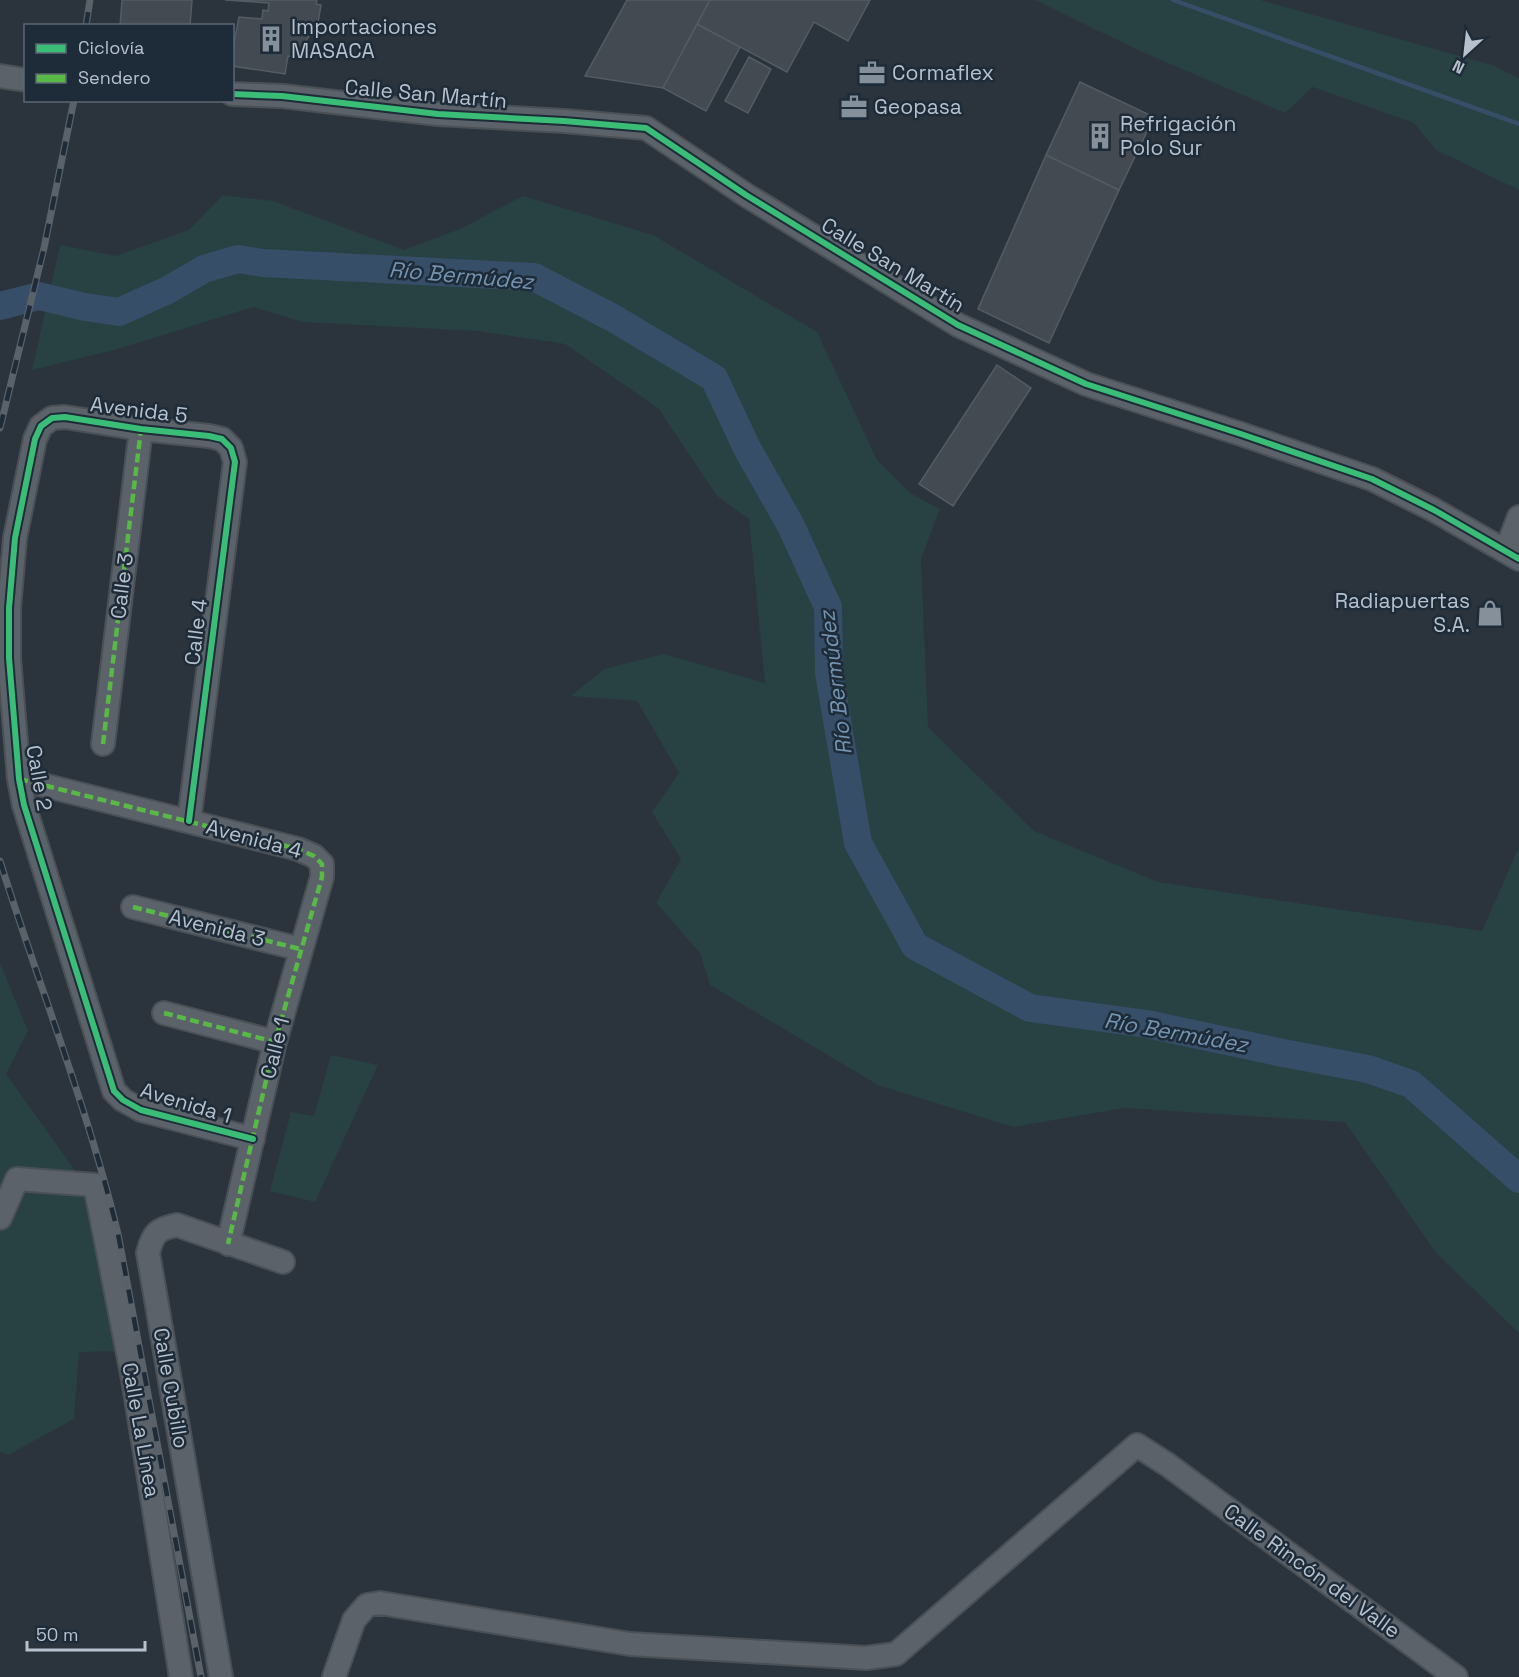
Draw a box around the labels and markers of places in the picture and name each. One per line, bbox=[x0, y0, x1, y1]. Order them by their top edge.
place label: Importaciones MASACA bbox=[291, 13, 437, 64]
building icon: Importaciones MASACA bbox=[256, 24, 286, 54]
office icon: Cormaflex bbox=[857, 58, 887, 88]
place label: Cormaflex bbox=[892, 59, 994, 86]
office icon: Geopasa bbox=[839, 92, 869, 122]
place label: Geopasa bbox=[874, 93, 962, 120]
place label: Refrigación Polo Sur bbox=[1120, 110, 1236, 161]
building icon: Refrigación Polo Sur bbox=[1085, 121, 1115, 151]
place label: Radiapuertas S.A. bbox=[1335, 587, 1470, 638]
shop icon: Radiapuertas S.A. bbox=[1475, 598, 1505, 628]

